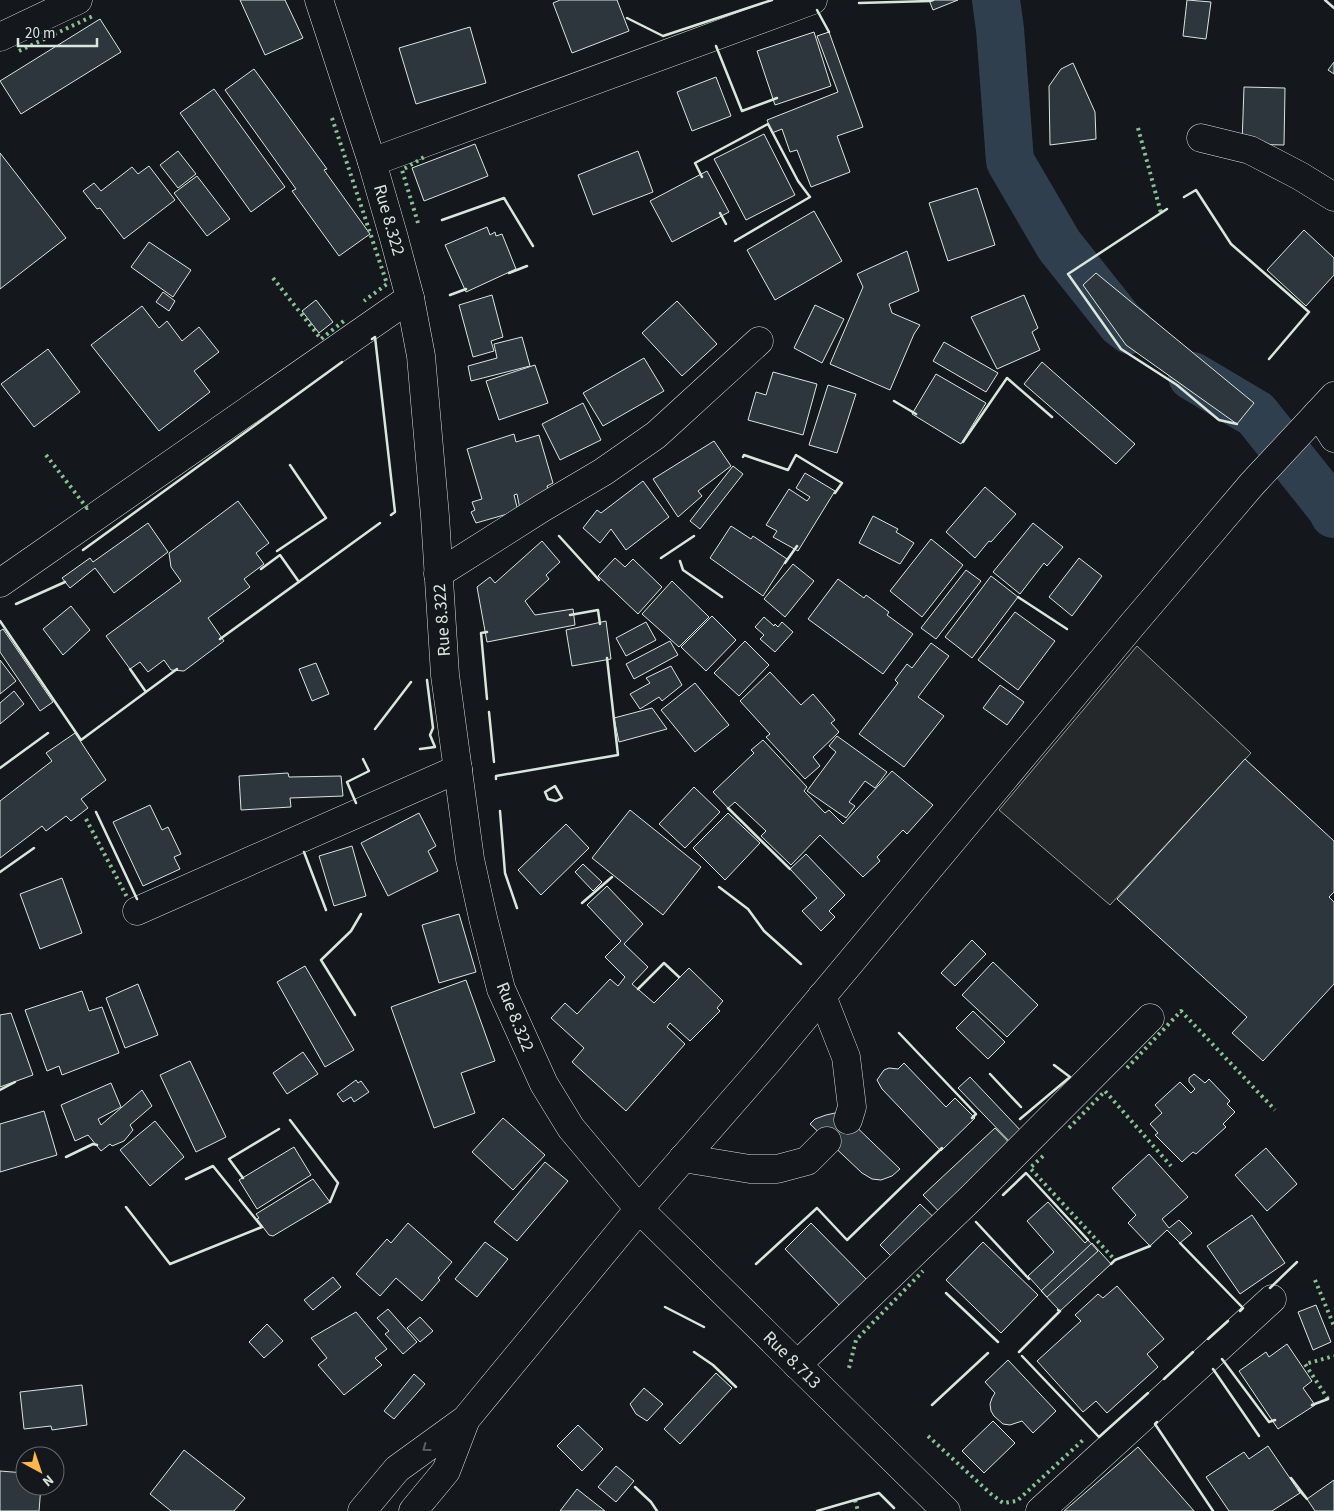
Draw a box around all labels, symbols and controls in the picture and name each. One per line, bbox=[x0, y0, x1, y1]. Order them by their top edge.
scale bar bbox=[18, 15, 96, 47]
text: 20 m bbox=[25, 23, 55, 44]
street label: Rue 8.322 bbox=[367, 182, 411, 259]
street label: Rue 8.322 bbox=[427, 583, 457, 657]
street label: Rue 8.322 bbox=[490, 979, 540, 1055]
street label: Rue 8.713 bbox=[757, 1325, 827, 1395]
one-way arrow bbox=[422, 1442, 432, 1451]
north arrow bbox=[15, 1446, 65, 1496]
text: N bbox=[38, 1470, 58, 1491]

